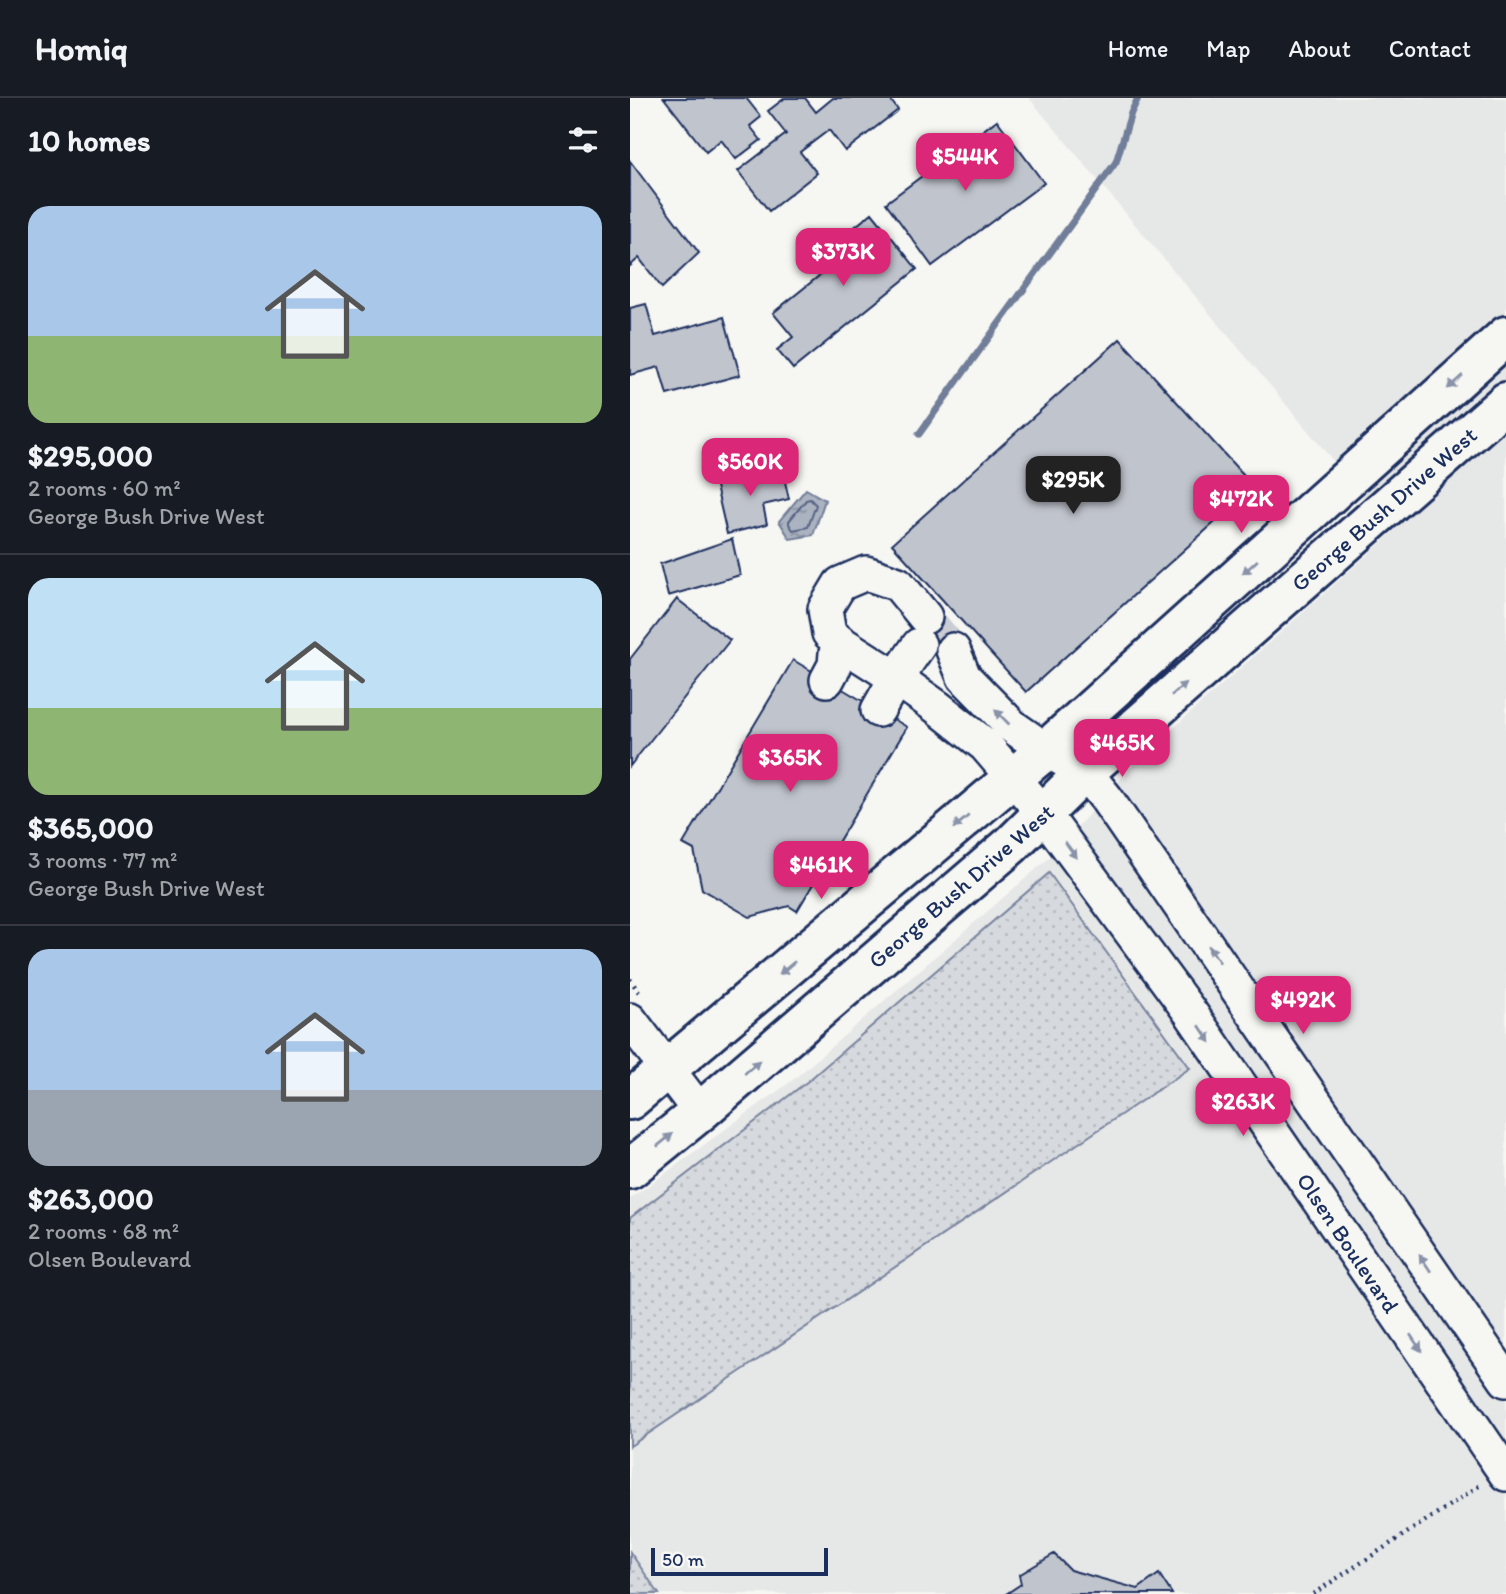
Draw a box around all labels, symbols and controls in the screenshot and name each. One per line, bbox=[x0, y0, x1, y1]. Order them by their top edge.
text: Homiq bbox=[35, 29, 128, 68]
text: Home bbox=[1108, 34, 1168, 63]
text: Map bbox=[1206, 34, 1250, 63]
text: About bbox=[1288, 34, 1351, 63]
text: Contact bbox=[1389, 34, 1471, 63]
icon: filters bbox=[564, 121, 602, 159]
text: 10 homes bbox=[28, 122, 151, 159]
pin: $544K bbox=[916, 134, 1014, 193]
text: $544K bbox=[932, 142, 998, 170]
pin: $373K bbox=[794, 228, 892, 288]
text: $373K bbox=[812, 237, 874, 265]
icon: home bbox=[252, 251, 378, 377]
one-way arrow bbox=[1447, 373, 1464, 389]
street label: George Bush Drive West bbox=[1286, 421, 1483, 597]
text: $295,000 bbox=[28, 437, 153, 474]
pin: $560K bbox=[701, 438, 799, 498]
text: $560K bbox=[718, 447, 782, 475]
pin: $295K bbox=[1024, 456, 1122, 516]
text: $295K bbox=[1042, 465, 1104, 493]
text: 2 rooms · 60 m² bbox=[28, 474, 181, 502]
pin: $472K bbox=[1192, 476, 1290, 535]
text: $472K bbox=[1209, 484, 1273, 512]
text: George Bush Drive West bbox=[28, 502, 265, 530]
one-way arrow bbox=[1241, 559, 1259, 575]
icon: home bbox=[252, 623, 378, 749]
one-way arrow bbox=[1170, 682, 1187, 698]
one-way arrow bbox=[994, 708, 1011, 725]
pin: $465K bbox=[1073, 720, 1171, 779]
text: $465K bbox=[1090, 728, 1154, 756]
pin: $365K bbox=[741, 734, 839, 794]
text: $365K bbox=[758, 743, 822, 771]
street label: George Bush Drive West bbox=[863, 798, 1060, 974]
text: $365,000 bbox=[28, 809, 154, 846]
one-way arrow bbox=[952, 814, 969, 829]
one-way arrow bbox=[1064, 841, 1078, 859]
pin: $461K bbox=[772, 842, 870, 901]
text: 3 rooms · 77 m² bbox=[28, 846, 178, 874]
text: $461K bbox=[789, 850, 853, 878]
text: George Bush Drive West bbox=[28, 874, 265, 902]
one-way arrow bbox=[1207, 945, 1221, 963]
one-way arrow bbox=[778, 961, 796, 976]
pin: $492K bbox=[1254, 976, 1352, 1036]
text: $492K bbox=[1271, 985, 1335, 1013]
icon: home bbox=[252, 994, 378, 1120]
one-way arrow bbox=[1198, 1025, 1212, 1043]
one-way arrow bbox=[743, 1059, 761, 1075]
pin: $263K bbox=[1194, 1079, 1292, 1138]
text: $263K bbox=[1211, 1087, 1275, 1115]
one-way arrow bbox=[656, 1133, 674, 1148]
street label: Olsen Boulevard bbox=[1291, 1168, 1405, 1319]
text: $263,000 bbox=[28, 1180, 154, 1217]
text: 2 rooms · 68 m² bbox=[28, 1217, 179, 1245]
text: Olsen Boulevard bbox=[28, 1245, 191, 1273]
one-way arrow bbox=[1418, 1254, 1432, 1272]
one-way arrow bbox=[1409, 1334, 1423, 1352]
scale bar bbox=[651, 1545, 828, 1577]
text: 50 m bbox=[662, 1548, 704, 1571]

